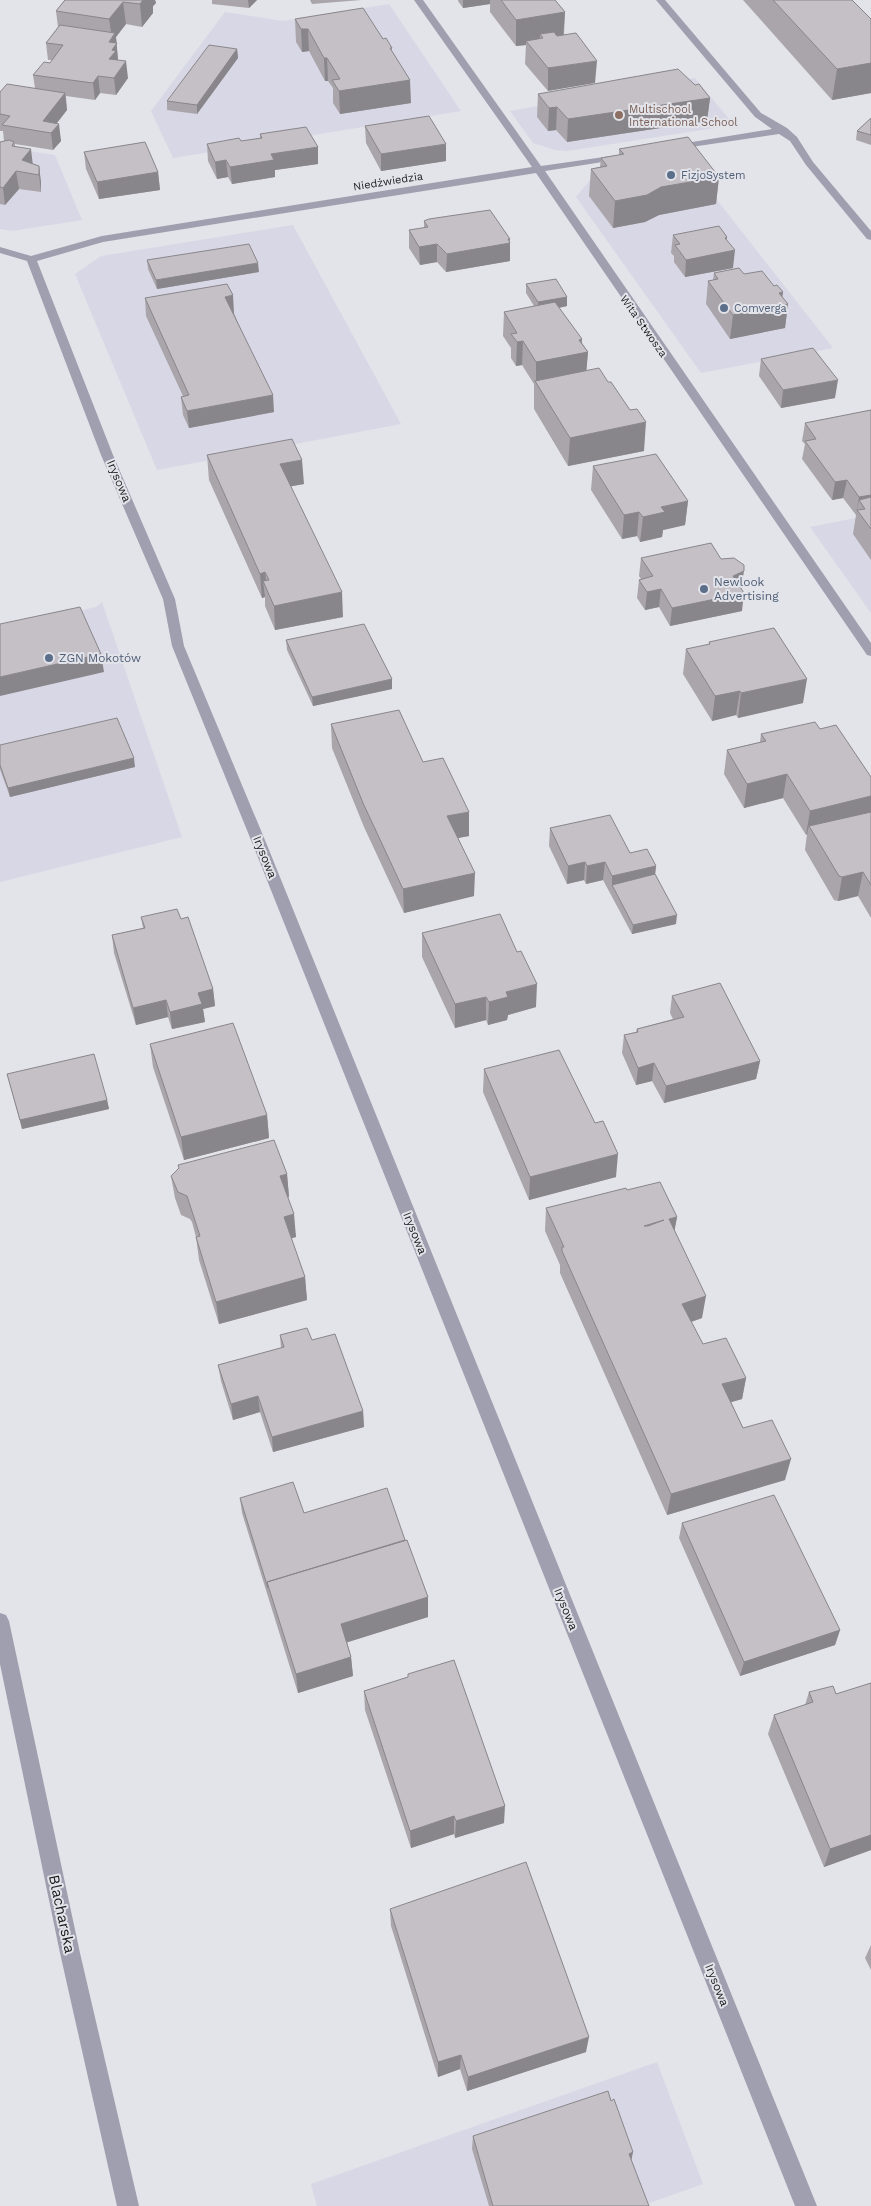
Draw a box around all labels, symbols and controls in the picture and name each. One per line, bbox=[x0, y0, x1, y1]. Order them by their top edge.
place label: Multischool International School bbox=[629, 103, 738, 129]
marker: Multischool International School bbox=[613, 109, 625, 121]
marker: FizjoSystem bbox=[665, 169, 677, 181]
place label: FizjoSystem bbox=[681, 169, 746, 182]
street label: Niedźwiedzia bbox=[352, 170, 424, 193]
street label: Wita Stwosza bbox=[617, 293, 670, 360]
marker: Comverga bbox=[718, 302, 730, 314]
place label: Comverga bbox=[734, 302, 787, 315]
street label: Irysowa bbox=[104, 458, 134, 504]
place label: Newlook Advertising bbox=[714, 575, 779, 603]
marker: Newlook Advertising bbox=[698, 583, 710, 595]
place label: ZGN Mokotów bbox=[59, 651, 141, 665]
marker: ZGN Mokotów bbox=[43, 652, 55, 664]
street label: Irysowa bbox=[250, 834, 280, 880]
street label: Irysowa bbox=[400, 1210, 430, 1256]
street label: Irysowa bbox=[551, 1586, 581, 1632]
street label: Blacharska bbox=[45, 1873, 79, 1955]
street label: Irysowa bbox=[702, 1962, 732, 2008]

